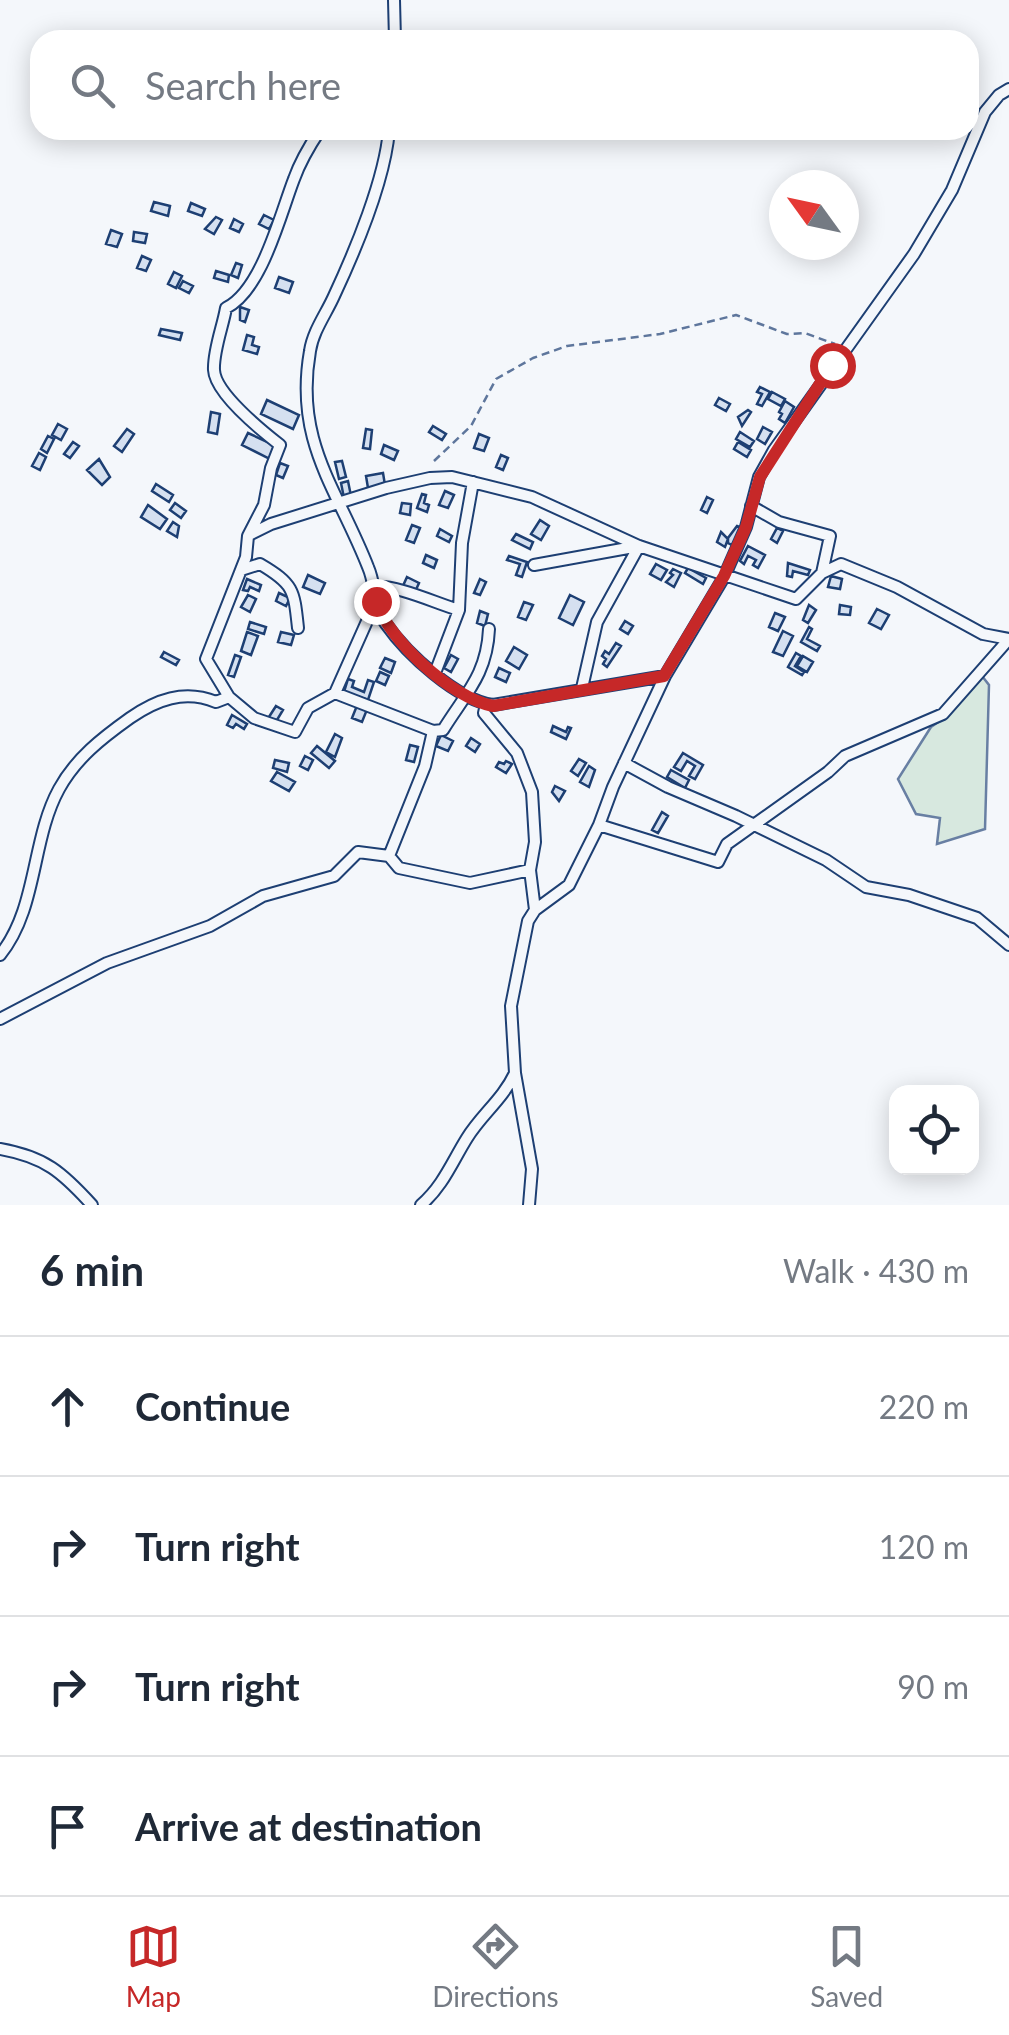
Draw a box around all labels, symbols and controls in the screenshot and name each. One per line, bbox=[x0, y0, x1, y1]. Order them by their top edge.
search box bbox=[30, 30, 979, 140]
icon: search bbox=[65, 58, 120, 113]
text: Search here bbox=[145, 62, 341, 108]
north arrow bbox=[769, 170, 859, 260]
route start bbox=[810, 343, 856, 389]
route end bbox=[354, 579, 400, 625]
map controls bbox=[889, 1085, 979, 1175]
button: locate bbox=[889, 1085, 979, 1175]
text: 6 min bbox=[40, 1245, 144, 1295]
text: Walk · 430 m bbox=[783, 1251, 969, 1290]
icon: ahead bbox=[40, 1379, 95, 1434]
text: Continue bbox=[135, 1383, 290, 1429]
text: 220 m bbox=[879, 1387, 969, 1426]
icon: right bbox=[40, 1519, 95, 1574]
text: Turn right bbox=[135, 1523, 300, 1569]
text: 120 m bbox=[879, 1527, 969, 1566]
icon: right bbox=[40, 1659, 95, 1714]
text: Turn right bbox=[135, 1663, 300, 1709]
text: 90 m bbox=[897, 1667, 969, 1706]
icon: arrive bbox=[40, 1799, 95, 1854]
text: Arrive at destination bbox=[135, 1803, 482, 1849]
tab: Map bbox=[126, 1919, 181, 2013]
tab: Directions bbox=[432, 1919, 559, 2013]
tab: Saved bbox=[810, 1919, 883, 2013]

